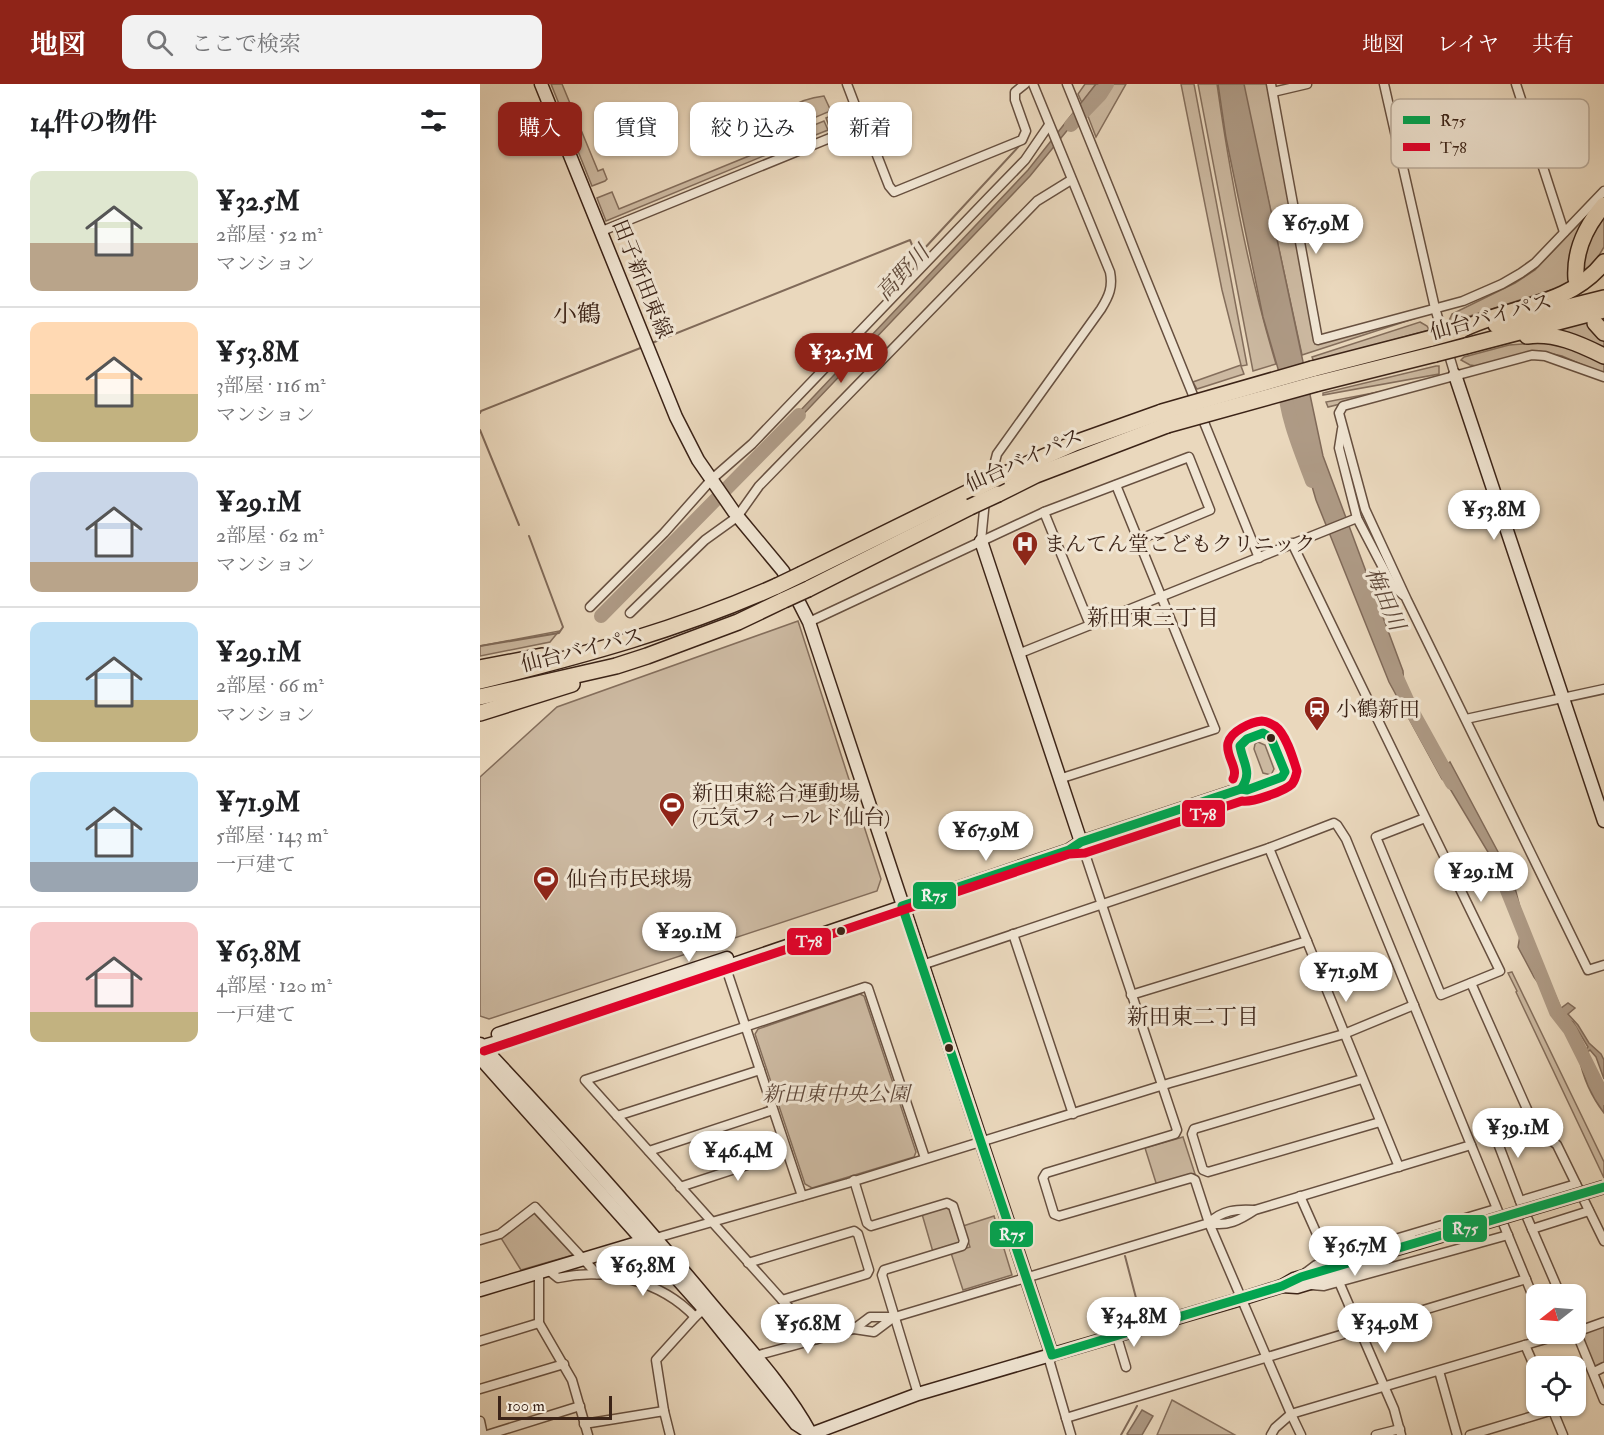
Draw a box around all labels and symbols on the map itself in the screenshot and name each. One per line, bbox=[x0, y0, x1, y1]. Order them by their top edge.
legend bbox=[1391, 99, 1589, 168]
text: R75 bbox=[1440, 111, 1466, 131]
text: T78 bbox=[1440, 138, 1467, 158]
pin: ¥67.9M bbox=[1267, 204, 1365, 255]
street label: 田子新田東線 bbox=[606, 216, 678, 342]
water label: 高野川 bbox=[870, 238, 937, 307]
street label: 仙台バイパス bbox=[1427, 288, 1555, 346]
district label: 小鶴 bbox=[553, 299, 601, 330]
pin: ¥32.5M bbox=[792, 333, 890, 384]
street label: 仙台バイパス bbox=[961, 422, 1087, 498]
pin: ¥53.8M bbox=[1445, 490, 1543, 541]
hospital icon: まんてん堂こどもクリニック bbox=[1010, 529, 1040, 567]
place label: まんてん堂こどもクリニック bbox=[1044, 531, 1316, 558]
water label: 梅田川 bbox=[1359, 563, 1412, 637]
district label: 新田東三丁目 bbox=[1087, 604, 1219, 632]
street label: 仙台バイパス bbox=[518, 622, 646, 678]
station icon: 小鶴新田 bbox=[1302, 694, 1332, 732]
place label: 小鶴新田 bbox=[1336, 696, 1420, 723]
unlabelled marker bbox=[1265, 732, 1277, 744]
place label: 新田東総合運動場 (元気フィールド仙台) bbox=[692, 780, 890, 831]
sports icon: 新田東総合運動場 (元気フィールド仙台) bbox=[657, 790, 687, 828]
line badge: T78 bbox=[1181, 799, 1226, 828]
text: T78 bbox=[1189, 805, 1217, 825]
pin: ¥67.9M bbox=[937, 811, 1035, 862]
pin: ¥29.1M bbox=[1432, 852, 1530, 903]
sports icon: 仙台市民球場 bbox=[531, 864, 561, 902]
place label: 仙台市民球場 bbox=[566, 866, 692, 893]
line badge: R75 bbox=[912, 881, 957, 910]
text: R75 bbox=[921, 886, 948, 906]
pin: ¥29.1M bbox=[640, 912, 738, 963]
unlabelled marker bbox=[835, 925, 847, 937]
line badge: T78 bbox=[786, 927, 832, 956]
text: T78 bbox=[795, 932, 823, 952]
pin: ¥71.9M bbox=[1297, 952, 1395, 1003]
district label: 新田東二丁目 bbox=[1127, 1003, 1259, 1031]
unlabelled marker bbox=[943, 1042, 955, 1054]
park label: 新田東中央公園 bbox=[763, 1081, 912, 1108]
pin: ¥39.1M bbox=[1469, 1108, 1567, 1159]
pin: ¥46.4M bbox=[689, 1131, 787, 1182]
line badge: R75 bbox=[1442, 1214, 1488, 1243]
text: R75 bbox=[1452, 1219, 1479, 1239]
line badge: R75 bbox=[989, 1220, 1034, 1248]
text: R75 bbox=[999, 1225, 1026, 1245]
pin: ¥36.7M bbox=[1306, 1226, 1404, 1277]
pin: ¥63.8M bbox=[594, 1246, 692, 1297]
north arrow bbox=[1526, 1284, 1586, 1344]
pin: ¥34.8M bbox=[1085, 1297, 1183, 1348]
pin: ¥34.9M bbox=[1336, 1303, 1434, 1354]
pin: ¥56.8M bbox=[759, 1304, 857, 1355]
scale bar bbox=[498, 1393, 612, 1420]

